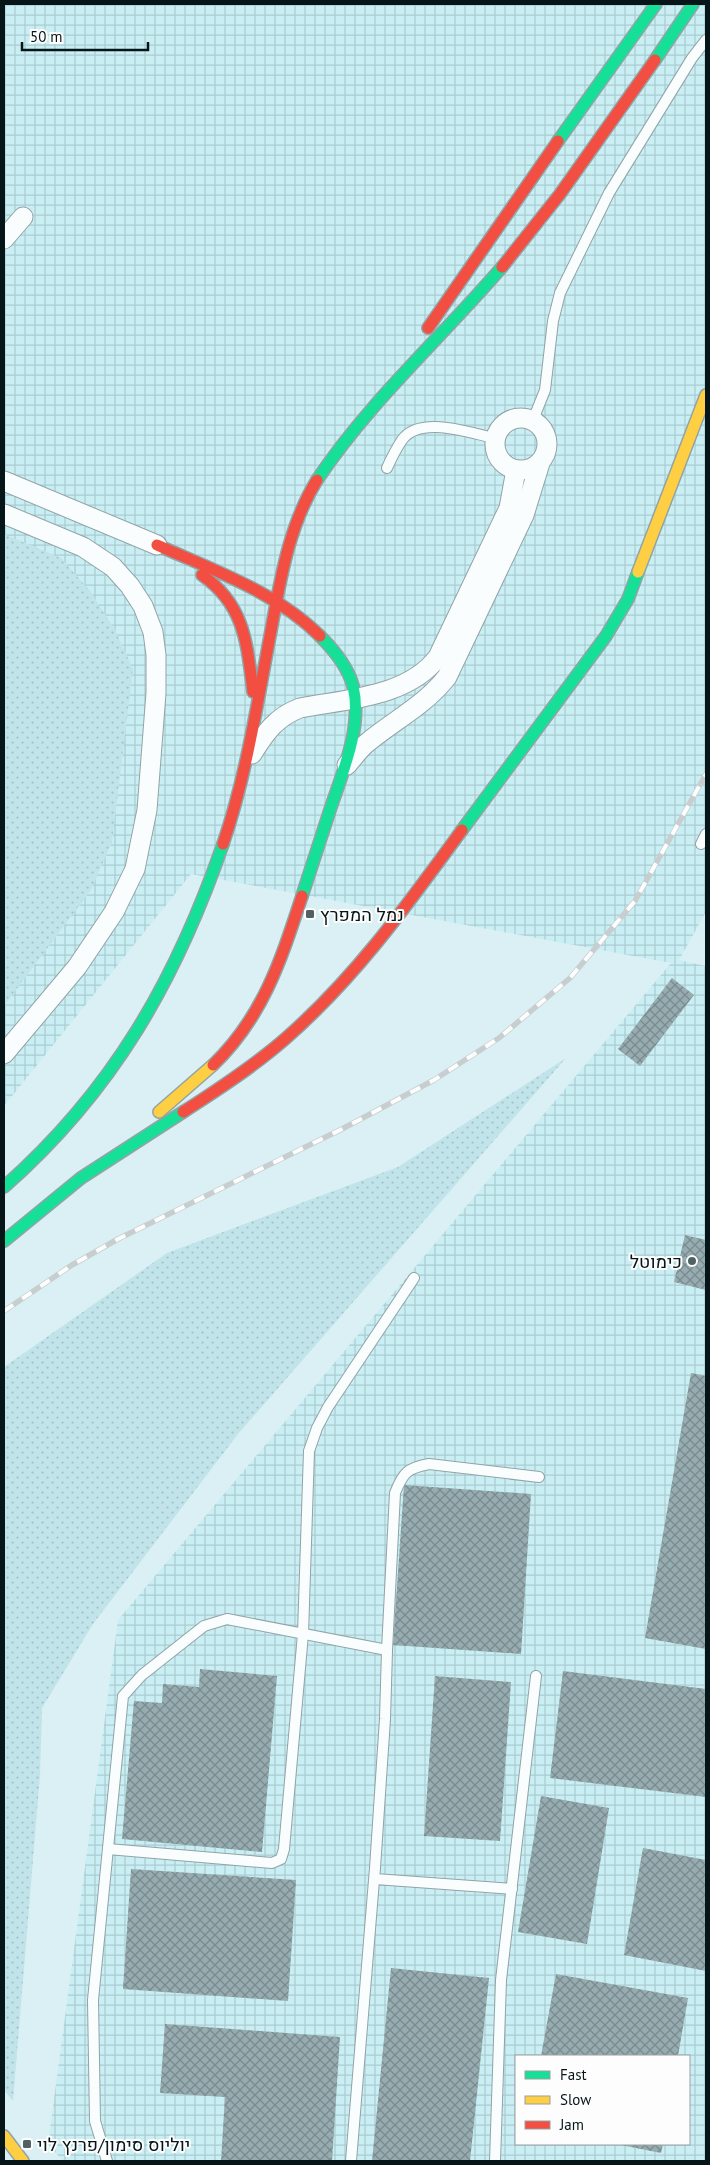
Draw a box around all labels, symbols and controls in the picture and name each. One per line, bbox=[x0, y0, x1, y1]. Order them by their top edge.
scale bar bbox=[22, 20, 149, 52]
text: 50 m bbox=[30, 27, 63, 46]
place label: נמל המפרץ bbox=[320, 903, 404, 926]
marker: נמל המפרץ bbox=[304, 908, 316, 920]
place label: כימוטל bbox=[630, 1250, 682, 1273]
marker: כימוטל bbox=[686, 1255, 698, 1267]
legend bbox=[515, 2055, 690, 2145]
text: Fast bbox=[560, 2065, 587, 2084]
text: Slow bbox=[560, 2090, 591, 2109]
text: Jam bbox=[559, 2115, 584, 2134]
place label: יוליוס סימון/פרנץ לוי bbox=[37, 2133, 190, 2156]
marker: יוליוס סימון/פרנץ לוי bbox=[21, 2138, 33, 2150]

